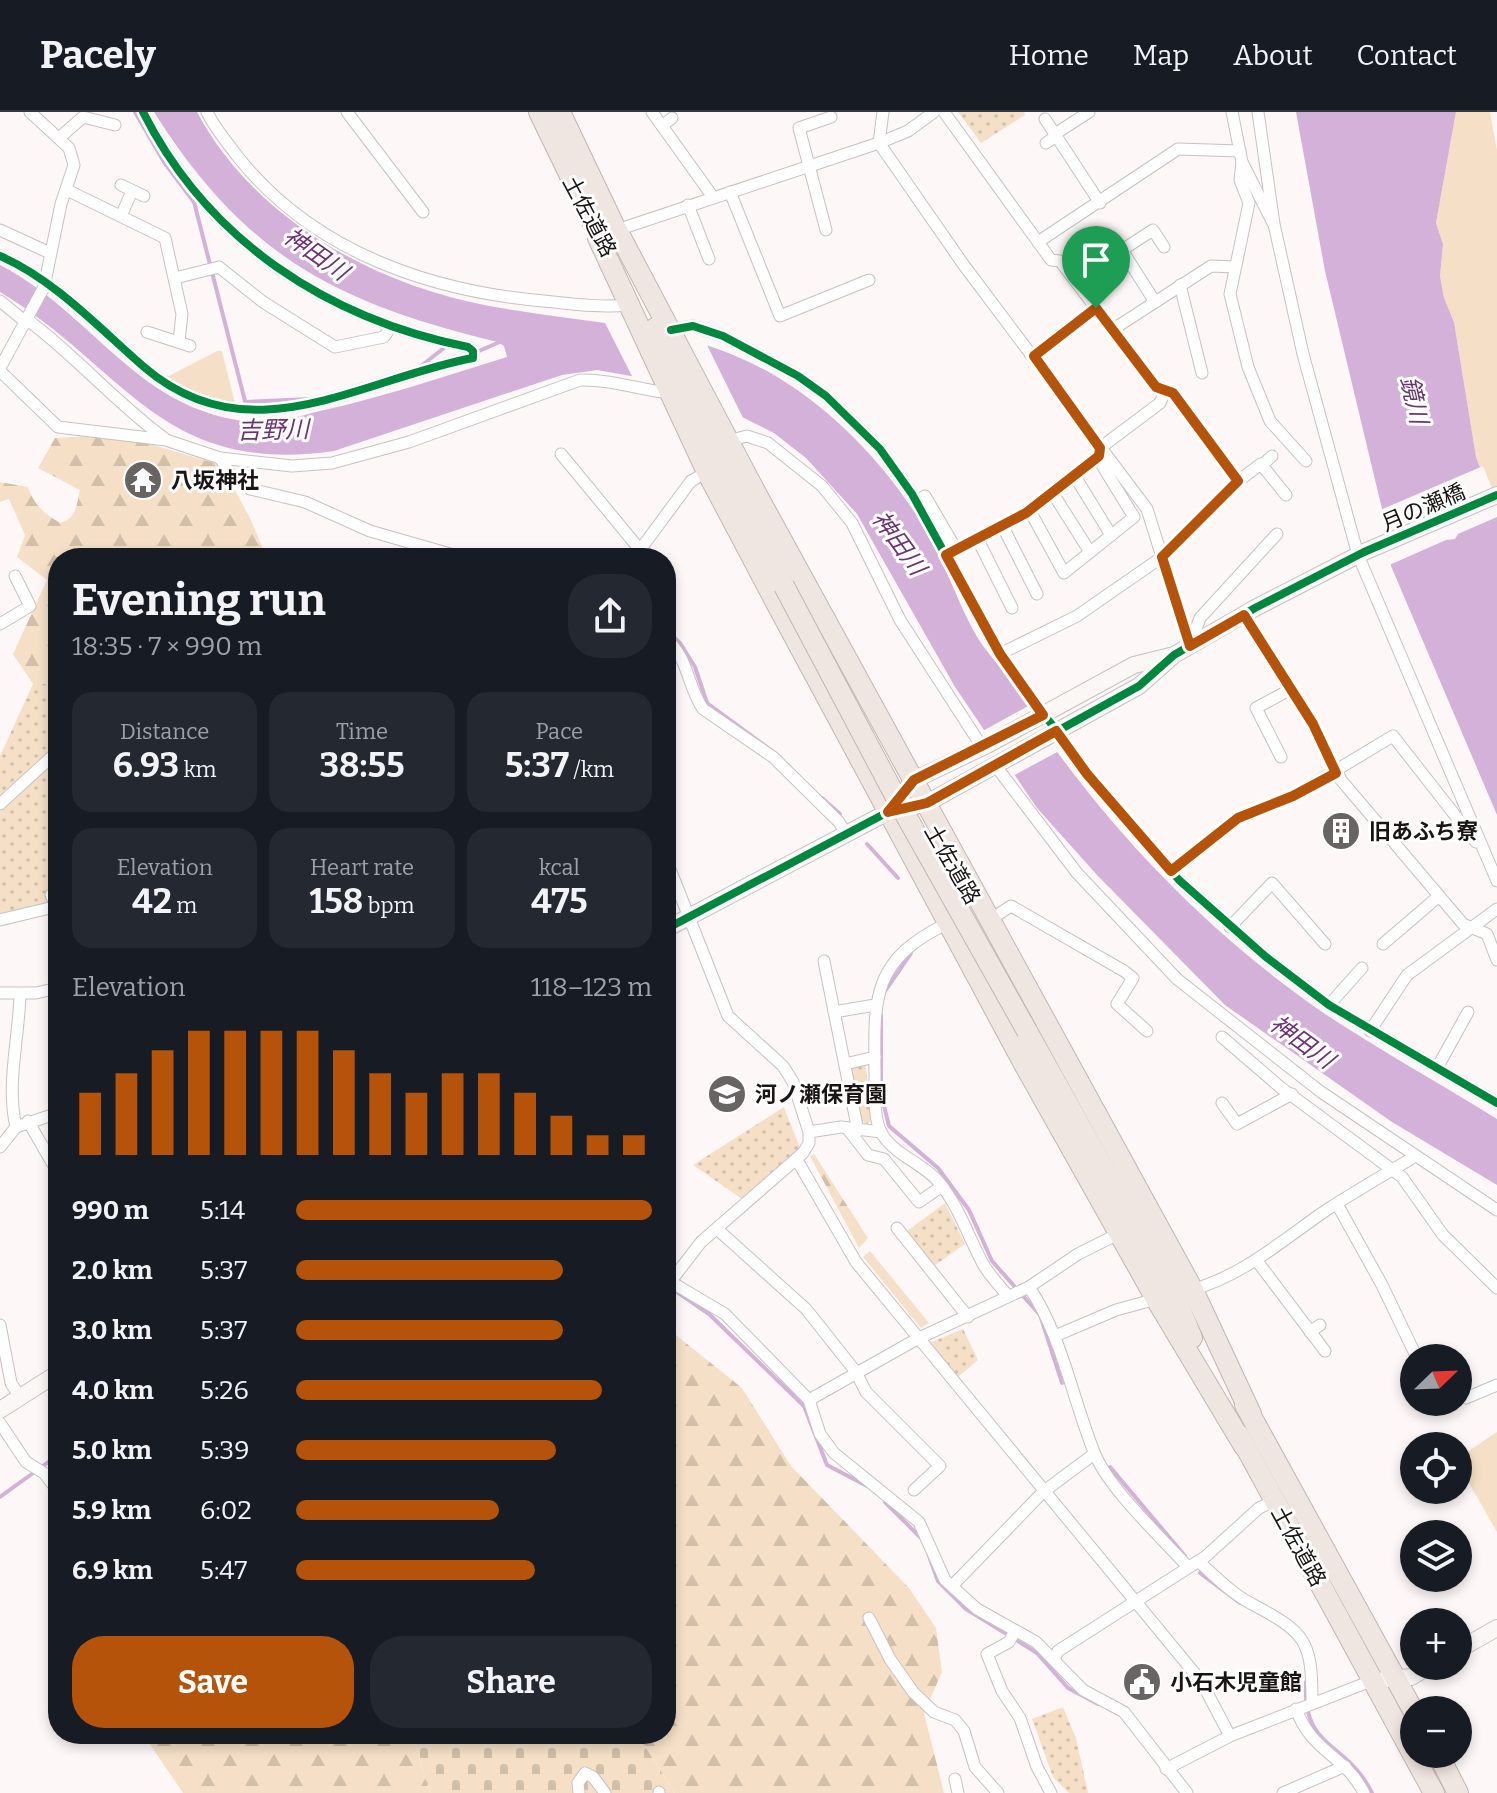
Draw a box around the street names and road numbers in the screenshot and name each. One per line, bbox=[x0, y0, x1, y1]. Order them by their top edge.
street label: 土佐道路 bbox=[557, 171, 622, 261]
street label: 月の瀬橋 bbox=[1377, 478, 1469, 537]
street label: 土佐道路 bbox=[919, 819, 986, 909]
street label: 土佐道路 bbox=[1265, 1501, 1332, 1591]

